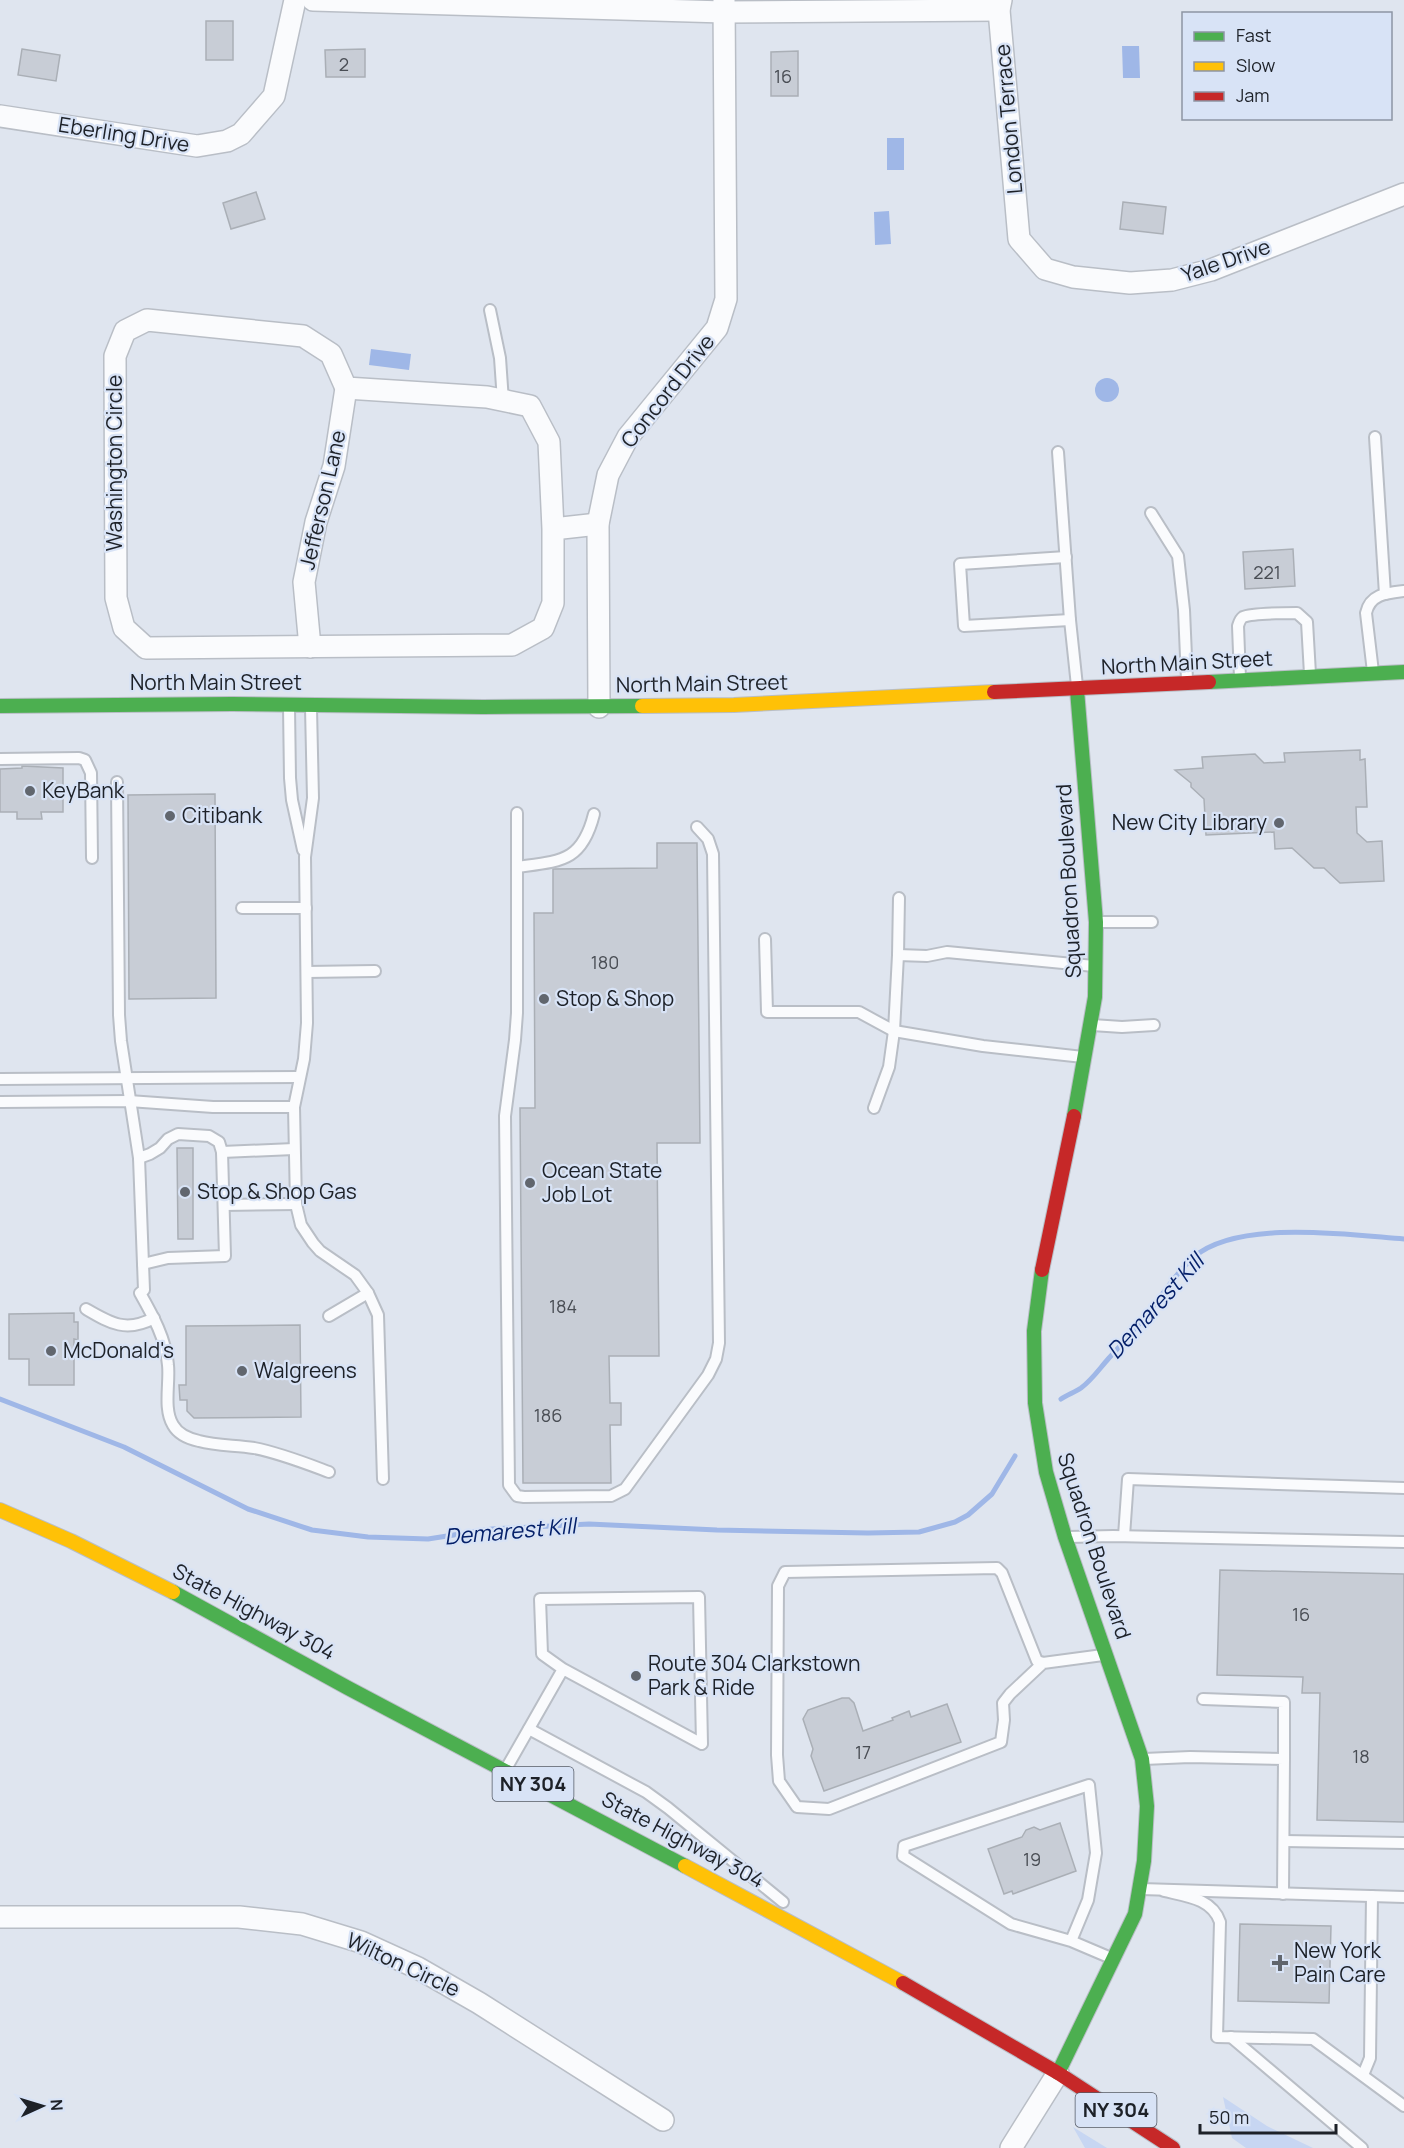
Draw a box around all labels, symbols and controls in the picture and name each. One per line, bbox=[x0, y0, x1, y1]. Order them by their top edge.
legend bbox=[1182, 12, 1392, 120]
text: Fast bbox=[1236, 23, 1271, 47]
street label: London Terrace bbox=[988, 43, 1028, 195]
house number: 2 bbox=[339, 52, 349, 76]
text: Slow bbox=[1236, 53, 1276, 77]
house number: 16 bbox=[774, 64, 792, 88]
text: Jam bbox=[1236, 83, 1270, 107]
street label: Eberling Drive bbox=[57, 110, 192, 158]
street label: Yale Drive bbox=[1178, 232, 1274, 288]
street label: Concord Drive bbox=[614, 328, 720, 453]
street label: Washington Circle bbox=[100, 375, 128, 551]
street label: Jefferson Lane bbox=[292, 427, 352, 572]
house number: 221 bbox=[1253, 560, 1281, 584]
street label: North Main Street bbox=[1100, 644, 1274, 680]
street label: North Main Street bbox=[130, 668, 302, 696]
street label: North Main Street bbox=[616, 668, 788, 698]
place label: KeyBank bbox=[42, 776, 125, 804]
street label: Squadron Boulevard bbox=[1049, 783, 1087, 979]
marker: KeyBank bbox=[23, 784, 37, 798]
place label: Citibank bbox=[182, 801, 263, 829]
place label: New City Library bbox=[1112, 808, 1267, 836]
marker: Citibank bbox=[163, 809, 177, 823]
marker: New City Library bbox=[1272, 816, 1286, 830]
house number: 180 bbox=[591, 950, 619, 974]
place label: Stop & Shop bbox=[556, 984, 674, 1012]
marker: Stop & Shop bbox=[537, 992, 551, 1006]
place label: Ocean State Job Lot bbox=[542, 1156, 662, 1208]
marker: Ocean State Job Lot bbox=[523, 1176, 537, 1190]
place label: Stop & Shop Gas bbox=[197, 1177, 357, 1205]
marker: Stop & Shop Gas bbox=[178, 1185, 192, 1199]
water label: Demarest Kill bbox=[1100, 1245, 1212, 1365]
house number: 184 bbox=[549, 1294, 577, 1318]
place label: McDonald's bbox=[63, 1336, 174, 1364]
marker: McDonald's bbox=[44, 1344, 58, 1358]
place label: Walgreens bbox=[254, 1356, 357, 1384]
marker: Walgreens bbox=[235, 1364, 249, 1378]
house number: 186 bbox=[534, 1403, 562, 1427]
street label: Squadron Boulevard bbox=[1052, 1449, 1138, 1642]
water label: Demarest Kill bbox=[443, 1510, 580, 1552]
street label: State Highway 304 bbox=[168, 1556, 341, 1666]
house number: 16 bbox=[1292, 1602, 1310, 1626]
place label: Route 304 Clarkstown Park & Ride bbox=[648, 1649, 861, 1701]
marker: Route 304 Clarkstown Park & Ride bbox=[629, 1669, 643, 1683]
house number: 17 bbox=[855, 1740, 871, 1764]
house number: 18 bbox=[1352, 1744, 1370, 1768]
road number: NY 304 bbox=[492, 1767, 574, 1801]
street label: State Highway 304 bbox=[597, 1784, 770, 1894]
house number: 19 bbox=[1023, 1847, 1041, 1871]
street label: Wilton Circle bbox=[342, 1926, 465, 2003]
place label: New York Pain Care bbox=[1294, 1936, 1386, 1988]
marker: New York Pain Care bbox=[1271, 1954, 1289, 1972]
north arrow bbox=[12, 2076, 72, 2136]
road number: NY 304 bbox=[1076, 2093, 1156, 2127]
scale bar bbox=[1200, 2097, 1336, 2135]
text: N bbox=[46, 2098, 68, 2111]
text: 50 m bbox=[1209, 2105, 1249, 2129]

